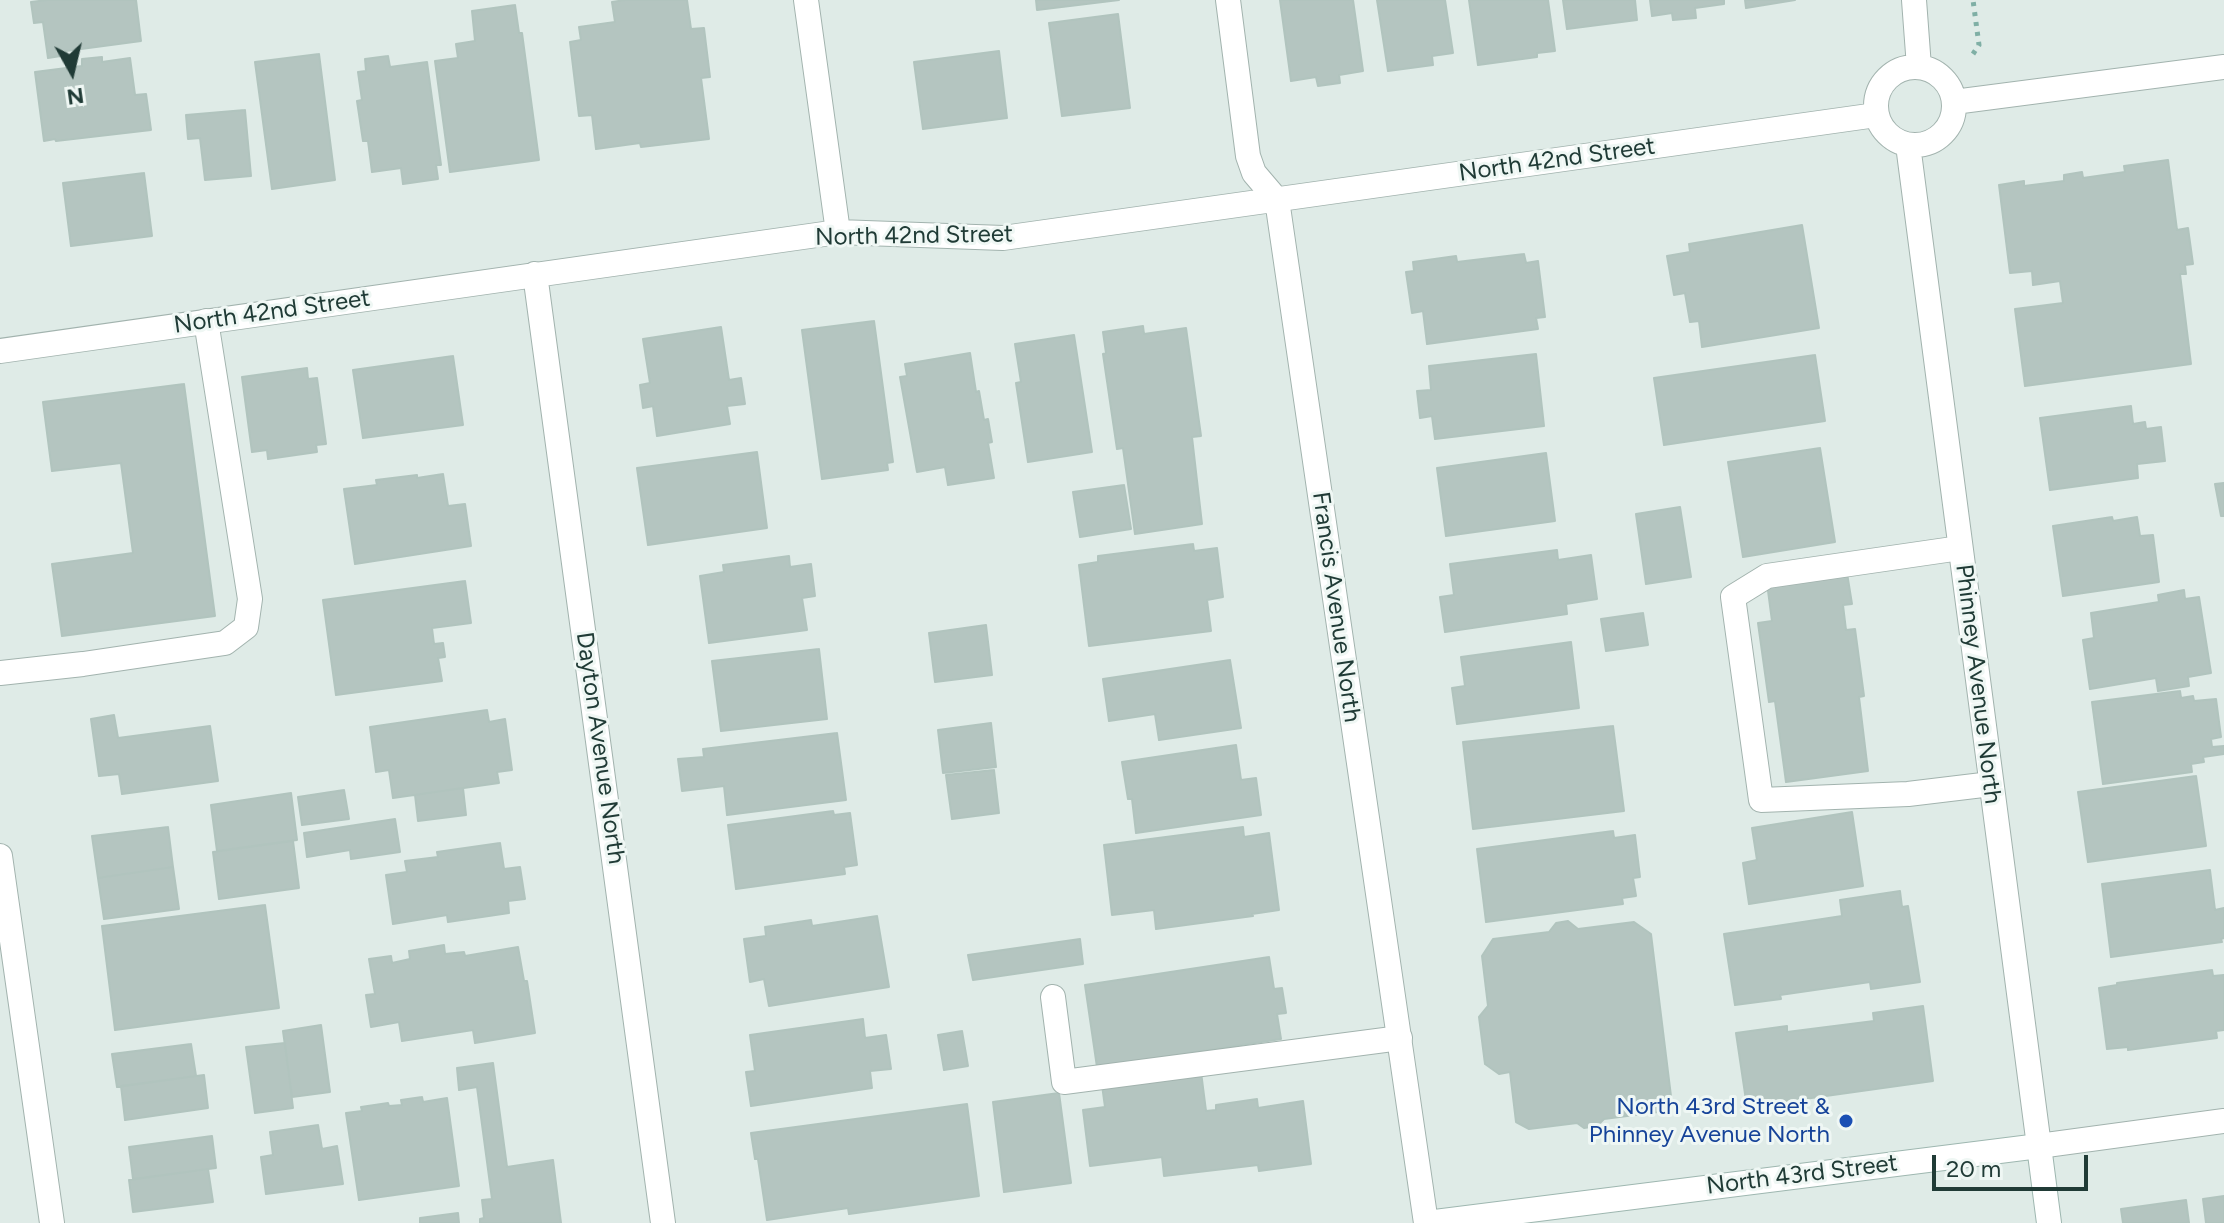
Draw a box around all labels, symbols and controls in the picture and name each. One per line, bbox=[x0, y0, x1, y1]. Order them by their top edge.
north arrow bbox=[32, 32, 112, 112]
text: N bbox=[65, 82, 86, 111]
street label: North 42nd Street bbox=[1457, 132, 1657, 188]
street label: North 42nd Street bbox=[815, 220, 1013, 252]
street label: North 42nd Street bbox=[172, 284, 372, 340]
street label: Francis Avenue North bbox=[1306, 490, 1366, 724]
street label: Phinney Avenue North bbox=[1949, 563, 2007, 805]
street label: Dayton Avenue North bbox=[569, 630, 631, 866]
place label: North 43rd Street & Phinney Avenue North bbox=[1589, 1093, 1830, 1149]
marker: North 43rd Street & Phinney Avenue North bbox=[1837, 1112, 1855, 1130]
scale bar bbox=[1936, 1139, 2092, 1189]
street label: North 43rd Street bbox=[1705, 1149, 1899, 1201]
text: 20 m bbox=[1946, 1154, 2001, 1183]

